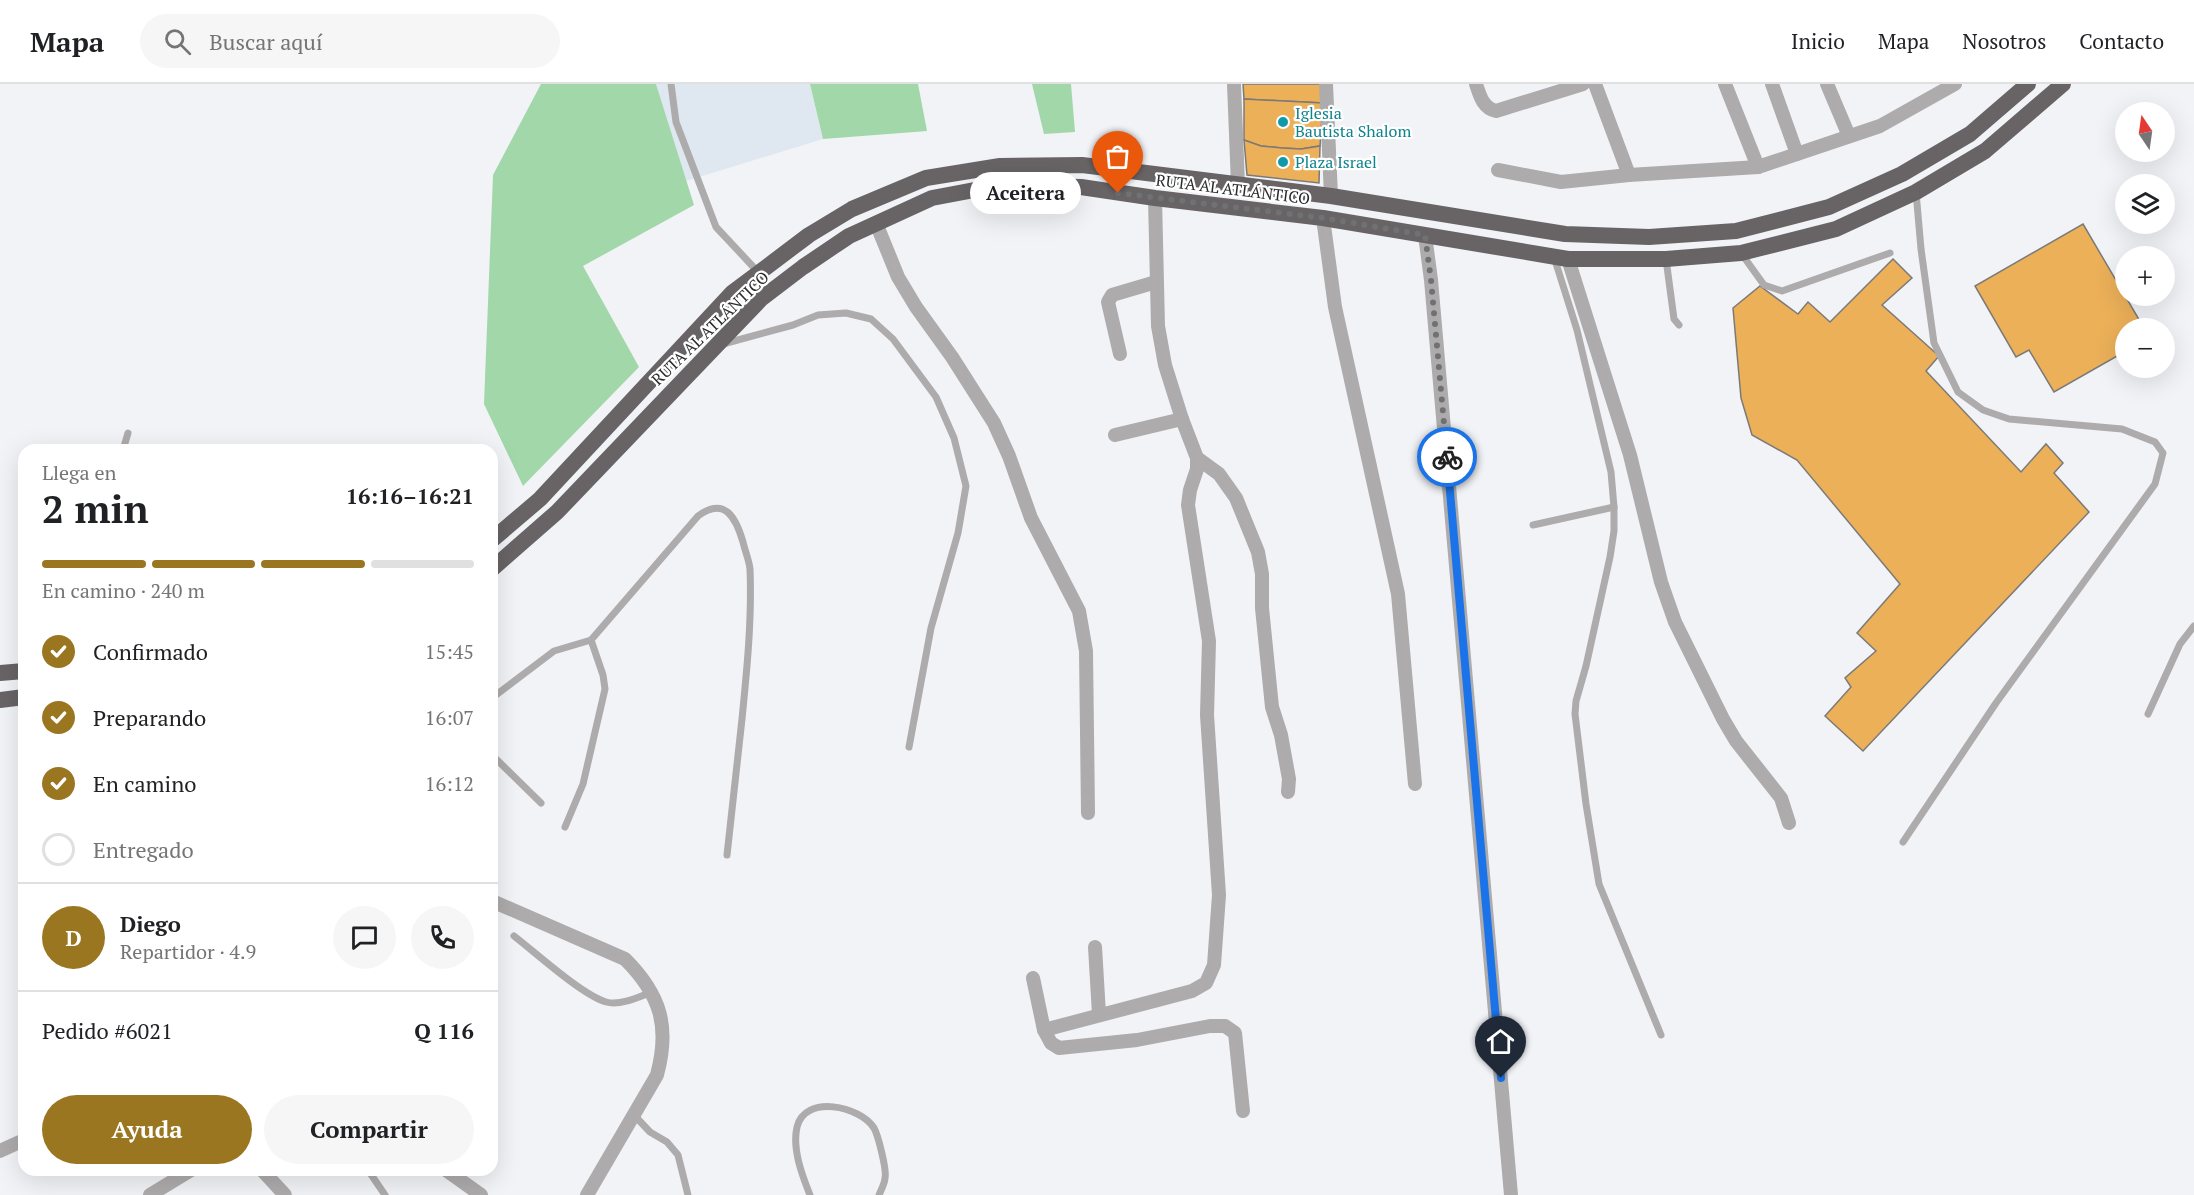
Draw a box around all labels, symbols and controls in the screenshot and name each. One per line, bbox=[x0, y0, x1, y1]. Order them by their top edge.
search box bbox=[140, 14, 560, 68]
text: Mapa bbox=[30, 23, 104, 60]
icon: search bbox=[161, 25, 194, 58]
text: Buscar aquí bbox=[209, 27, 323, 56]
text: Inicio bbox=[1791, 27, 1845, 55]
text: Mapa bbox=[1878, 27, 1929, 55]
text: Nosotros bbox=[1962, 27, 2046, 55]
text: Contacto bbox=[2079, 27, 2164, 55]
place label: Iglesia Bautista Shalom bbox=[1295, 102, 1411, 142]
north arrow bbox=[2115, 102, 2175, 162]
map controls bbox=[2115, 102, 2175, 378]
marker: Iglesia Bautista Shalom bbox=[1276, 115, 1290, 129]
pin bbox=[1092, 131, 1143, 193]
icon: bag bbox=[1101, 140, 1134, 173]
place label: Plaza Israel bbox=[1295, 151, 1377, 173]
marker: Plaza Israel bbox=[1276, 155, 1290, 169]
street label: RUTA AL ATLÁNTICO bbox=[1155, 169, 1311, 209]
callout: Aceitera bbox=[971, 172, 1082, 214]
button: layers bbox=[2115, 174, 2175, 234]
text: Aceitera bbox=[986, 179, 1065, 206]
button: + bbox=[2115, 246, 2175, 306]
street label: RUTA AL ATLÁNTICO bbox=[646, 266, 774, 390]
button: − bbox=[2115, 318, 2175, 378]
courier bbox=[1417, 427, 1477, 487]
icon: bike bbox=[1431, 441, 1464, 474]
text: Llega en bbox=[42, 459, 116, 486]
text: 16:16–16:21 bbox=[346, 481, 474, 510]
text: 2 min bbox=[42, 482, 149, 534]
text: En camino · 240 m bbox=[42, 577, 205, 604]
icon: check bbox=[42, 635, 75, 668]
text: Confirmado bbox=[93, 637, 208, 666]
text: 15:45 bbox=[425, 638, 474, 665]
icon: check bbox=[42, 701, 75, 734]
text: Preparando bbox=[93, 703, 206, 732]
text: 16:07 bbox=[425, 704, 474, 731]
icon: check bbox=[42, 767, 75, 800]
text: En camino bbox=[93, 769, 196, 798]
text: 16:12 bbox=[425, 770, 474, 797]
text: Entregado bbox=[93, 835, 194, 864]
button: chat bbox=[333, 906, 396, 969]
button: phone bbox=[411, 906, 474, 969]
text: Diego bbox=[120, 909, 181, 938]
text: D bbox=[65, 923, 82, 952]
text: Repartidor · 4.9 bbox=[120, 938, 256, 965]
text: Pedido #6021 bbox=[42, 1016, 173, 1045]
text: Q 116 bbox=[414, 1016, 474, 1045]
pin bbox=[1475, 1016, 1526, 1078]
icon: home bbox=[1484, 1025, 1517, 1058]
button: Ayuda bbox=[42, 1095, 252, 1164]
button: Compartir bbox=[264, 1095, 474, 1164]

